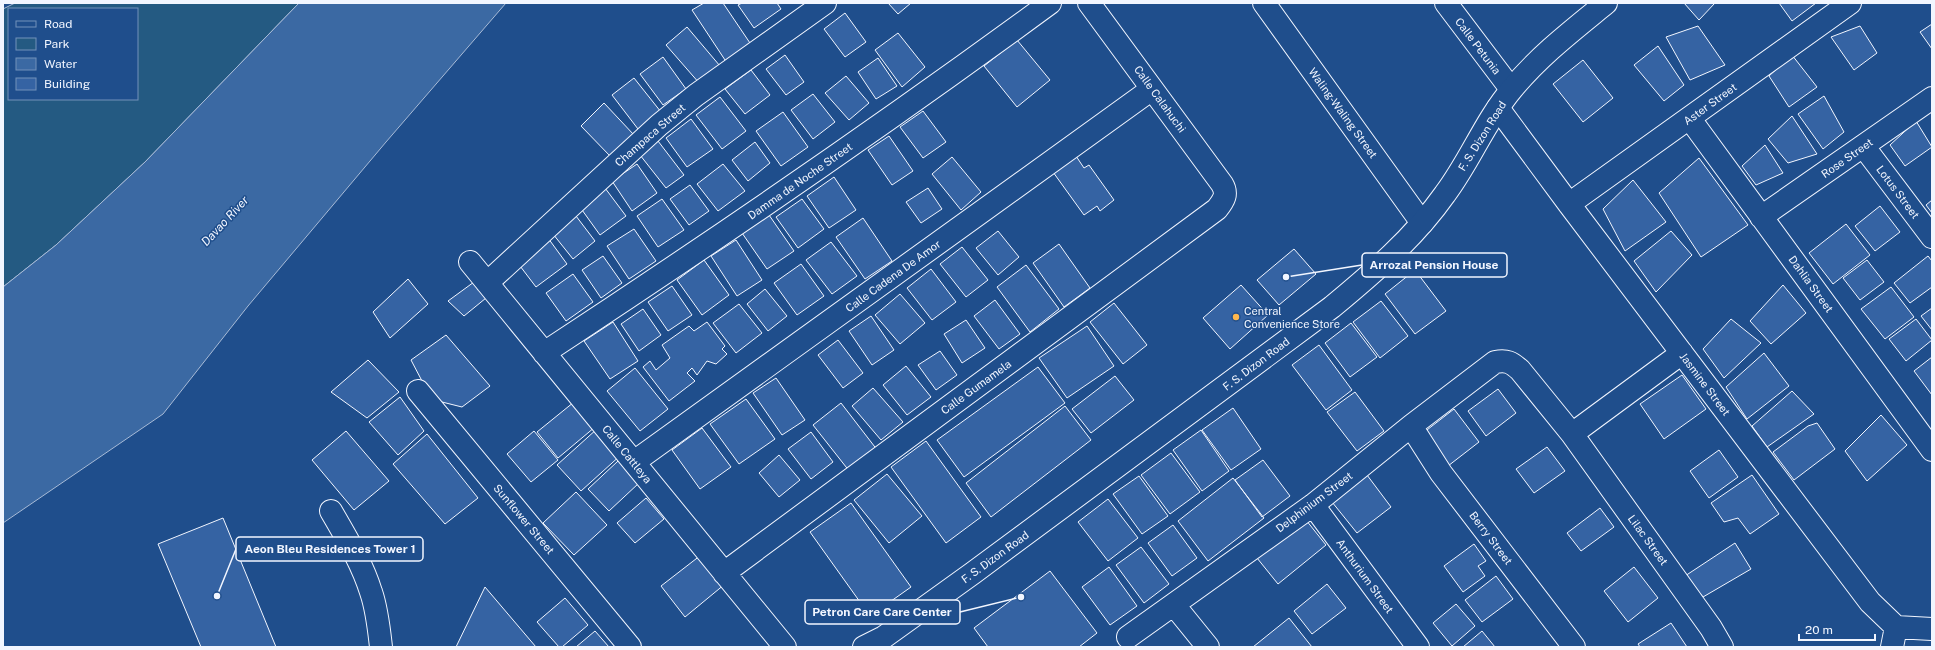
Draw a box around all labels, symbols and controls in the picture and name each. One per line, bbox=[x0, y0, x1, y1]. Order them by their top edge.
legend bbox=[8, 8, 138, 100]
street label: Calle Petunia bbox=[1453, 15, 1503, 77]
text: Road bbox=[44, 17, 72, 31]
text: Park bbox=[44, 37, 70, 51]
text: Water bbox=[44, 57, 78, 71]
street label: Calle Calahuchi bbox=[1132, 63, 1188, 135]
street label: Waling-Waling Street bbox=[1306, 66, 1380, 160]
text: Building bbox=[44, 77, 90, 91]
street label: Aster Street bbox=[1681, 81, 1739, 127]
street label: F. S. Dizon Road bbox=[1456, 99, 1508, 173]
street label: Champaca Street bbox=[613, 101, 687, 169]
street label: Rose Street bbox=[1819, 136, 1875, 180]
street label: Damma de Noche Street bbox=[746, 140, 854, 222]
street label: Lotus Street bbox=[1874, 163, 1922, 221]
water label: Davao River bbox=[198, 193, 252, 249]
street label: Calle Cadena De Amor bbox=[843, 238, 943, 314]
callout: Arrozal Pension House bbox=[1362, 253, 1507, 277]
street label: Dahlia Street bbox=[1786, 253, 1836, 315]
text: Arrozal Pension House bbox=[1369, 258, 1499, 272]
place label: Central Convenience Store bbox=[1244, 305, 1340, 330]
marker: Central Convenience Store bbox=[1231, 312, 1241, 322]
street label: F. S. Dizon Road bbox=[1220, 335, 1292, 393]
street label: Jasmine Street bbox=[1677, 350, 1733, 418]
street label: Calle Gumamela bbox=[939, 358, 1013, 416]
street label: Calle Cattleya bbox=[600, 423, 654, 485]
street label: Delphinium Street bbox=[1273, 469, 1355, 535]
street label: Sunflower Street bbox=[491, 482, 557, 556]
street label: Berry Street bbox=[1467, 509, 1515, 567]
street label: Lilac Street bbox=[1626, 513, 1670, 567]
street label: F. S. Dizon Road bbox=[959, 529, 1031, 585]
callout: Aeon Bleu Residences Tower 1 bbox=[236, 537, 423, 561]
street label: Anthurium Street bbox=[1334, 537, 1396, 615]
text: Aeon Bleu Residences Tower 1 bbox=[244, 542, 416, 556]
callout: Petron Care Care Center bbox=[805, 600, 960, 624]
text: Petron Care Care Center bbox=[812, 605, 952, 619]
scale bar bbox=[1799, 616, 1875, 642]
text: 20 m bbox=[1805, 623, 1833, 637]

